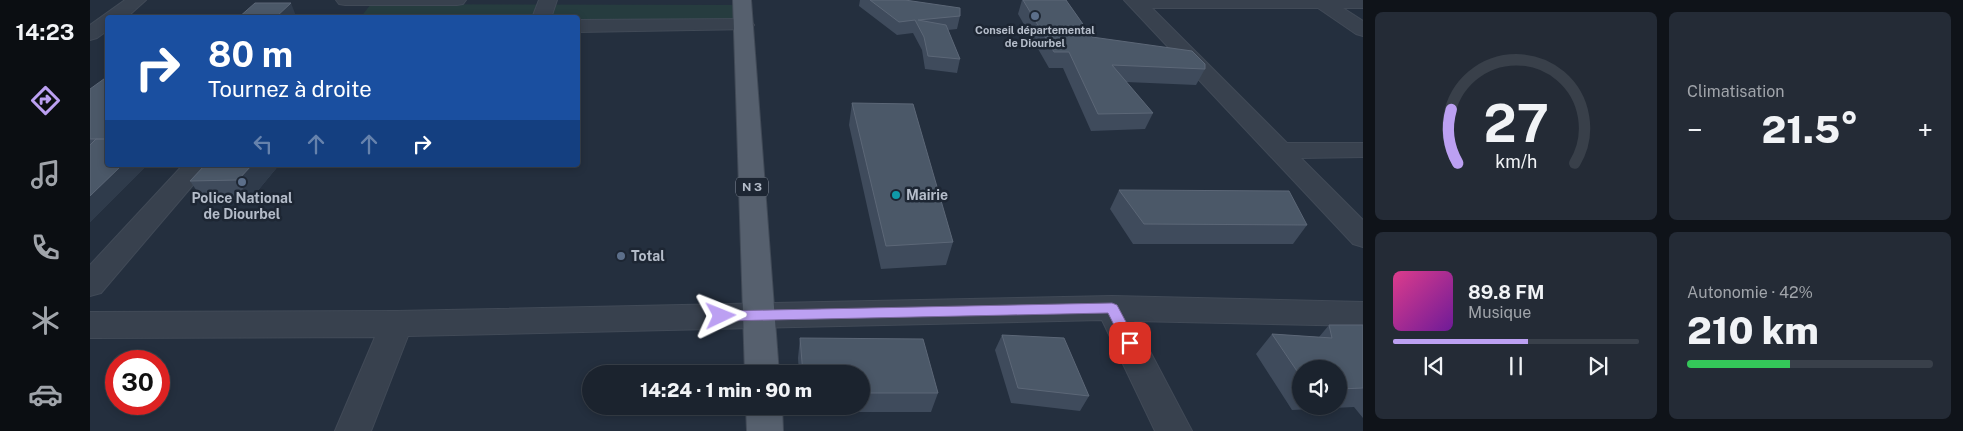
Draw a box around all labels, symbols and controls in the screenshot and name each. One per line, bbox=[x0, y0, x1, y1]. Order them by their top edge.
marker: Conseil départemental de Diourbel bbox=[1029, 10, 1041, 22]
text: 14:23 bbox=[16, 19, 74, 45]
place label: Conseil départemental de Diourbel bbox=[975, 24, 1095, 49]
text: 80 m bbox=[208, 34, 293, 75]
icon: right bbox=[125, 35, 190, 100]
text: Tournez à droite bbox=[208, 76, 372, 102]
text: Climatisation bbox=[1687, 82, 1784, 101]
icon: directions bbox=[28, 83, 63, 118]
text: 27 bbox=[1483, 93, 1549, 154]
text: 21.5° bbox=[1762, 107, 1858, 152]
text: − bbox=[1687, 113, 1703, 146]
text: + bbox=[1917, 113, 1933, 146]
icon: left bbox=[249, 130, 277, 158]
icon: ahead bbox=[302, 130, 330, 158]
icon: ahead bbox=[355, 130, 383, 158]
icon: right bbox=[408, 130, 436, 158]
text: km/h bbox=[1495, 151, 1537, 172]
icon: music bbox=[28, 157, 63, 192]
marker: Police National de Diourbel bbox=[236, 176, 248, 188]
road number: N 3 bbox=[736, 178, 768, 196]
place label: Mairie bbox=[906, 187, 948, 203]
marker: Mairie bbox=[890, 189, 902, 201]
place label: Police National de Diourbel bbox=[191, 190, 293, 222]
icon: phone bbox=[28, 230, 63, 265]
place label: Total bbox=[631, 248, 665, 264]
marker: Total bbox=[615, 250, 627, 262]
text: 89.8 FM bbox=[1468, 281, 1544, 303]
text: Autonomie · 42% bbox=[1687, 283, 1813, 302]
position arrow bbox=[694, 289, 746, 341]
icon: climate bbox=[28, 303, 63, 338]
text: Musique bbox=[1468, 303, 1531, 322]
text: 210 km bbox=[1687, 308, 1819, 353]
pin bbox=[1109, 322, 1151, 364]
icon: arrive bbox=[1116, 329, 1144, 357]
speed limit sign: 30 bbox=[105, 350, 170, 415]
icon: previous bbox=[1420, 352, 1448, 380]
icon: pause bbox=[1502, 352, 1530, 380]
icon: next bbox=[1584, 352, 1612, 380]
map controls bbox=[1292, 360, 1347, 415]
button: sound bbox=[1292, 360, 1347, 415]
icon: car bbox=[28, 377, 63, 412]
text: 14:24 · 1 min · 90 m bbox=[640, 379, 812, 401]

